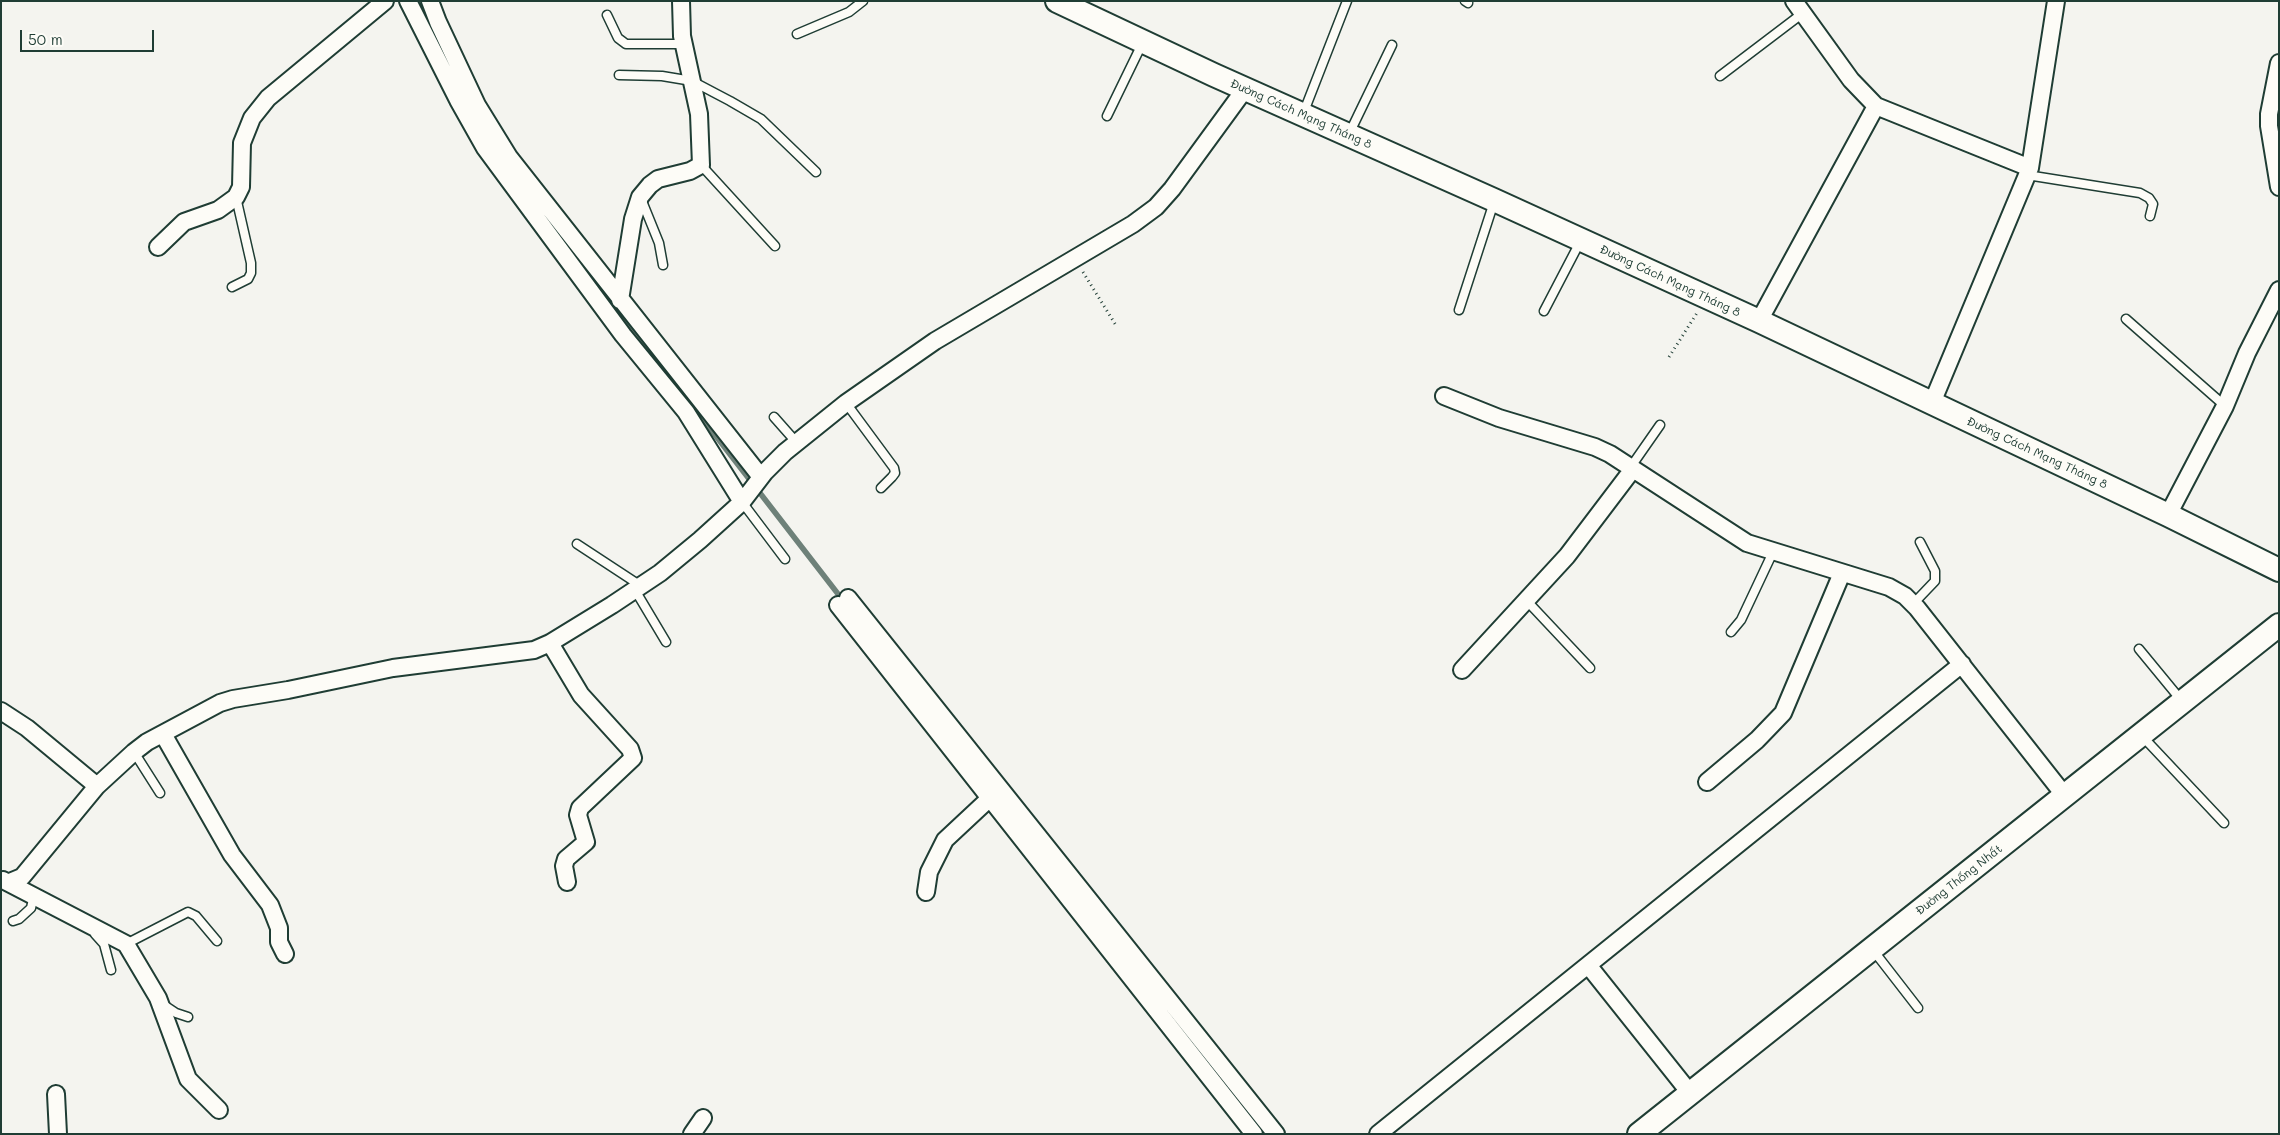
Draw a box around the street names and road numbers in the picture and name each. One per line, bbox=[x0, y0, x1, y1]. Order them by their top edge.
street label: Đường Cách Mạng Tháng 8 bbox=[1228, 76, 1374, 152]
street label: Đường Cách Mạng Tháng 8 bbox=[1597, 242, 1743, 320]
street label: Đường Cách Mạng Tháng 8 bbox=[1964, 414, 2110, 492]
street label: Đường Thống Nhất bbox=[1913, 842, 2005, 918]

